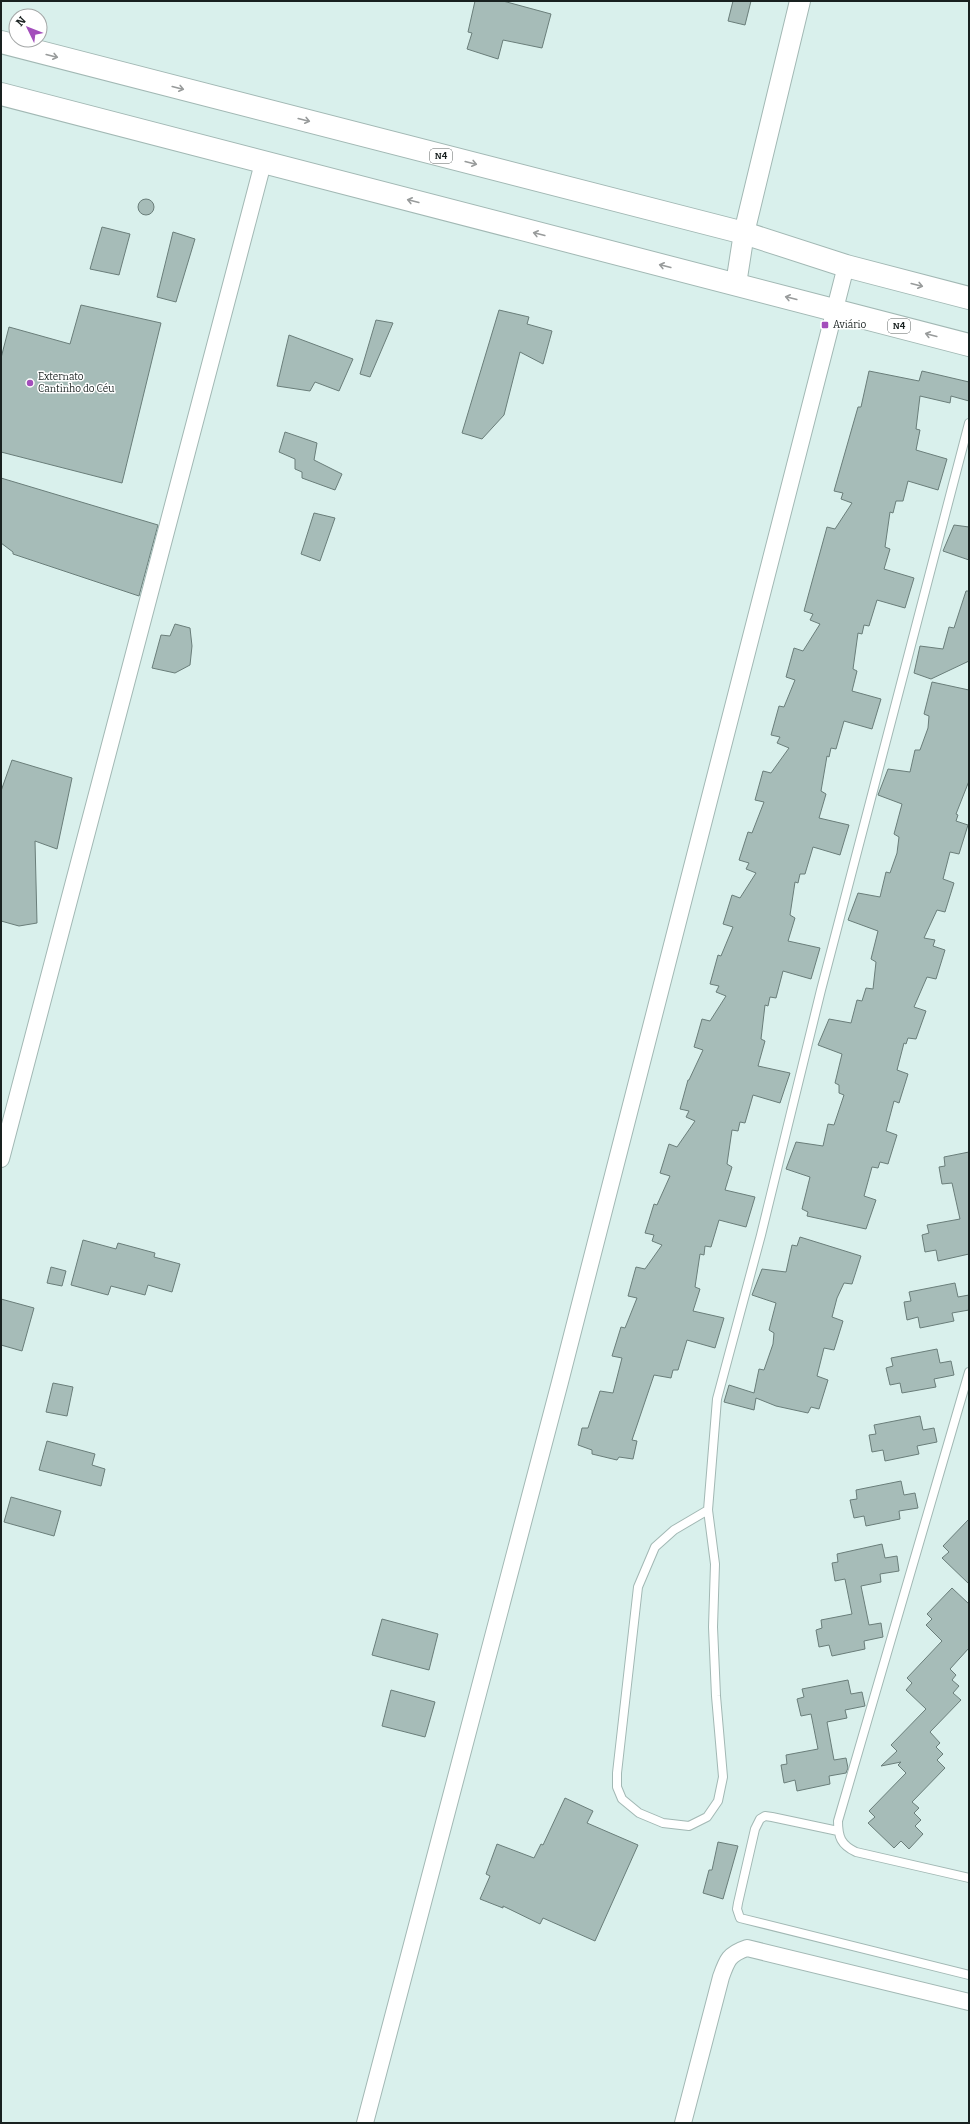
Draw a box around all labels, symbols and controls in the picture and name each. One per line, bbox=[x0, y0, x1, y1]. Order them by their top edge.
north arrow bbox=[8, 8, 48, 48]
text: N bbox=[13, 14, 29, 29]
one-way arrow bbox=[46, 52, 59, 60]
one-way arrow bbox=[171, 85, 184, 92]
one-way arrow bbox=[297, 117, 310, 125]
road number: N4 bbox=[430, 149, 452, 163]
one-way arrow bbox=[464, 160, 477, 167]
one-way arrow bbox=[407, 197, 420, 205]
one-way arrow bbox=[533, 229, 546, 237]
one-way arrow bbox=[659, 262, 672, 269]
one-way arrow bbox=[910, 281, 923, 289]
one-way arrow bbox=[785, 294, 798, 301]
place label: Aviário bbox=[833, 319, 866, 331]
road number: N4 bbox=[888, 319, 910, 333]
marker: Aviário bbox=[820, 320, 830, 330]
one-way arrow bbox=[925, 331, 938, 338]
place label: Externato Cantinho do Céu bbox=[38, 371, 114, 395]
marker: Externato Cantinho do Céu bbox=[25, 378, 35, 388]

